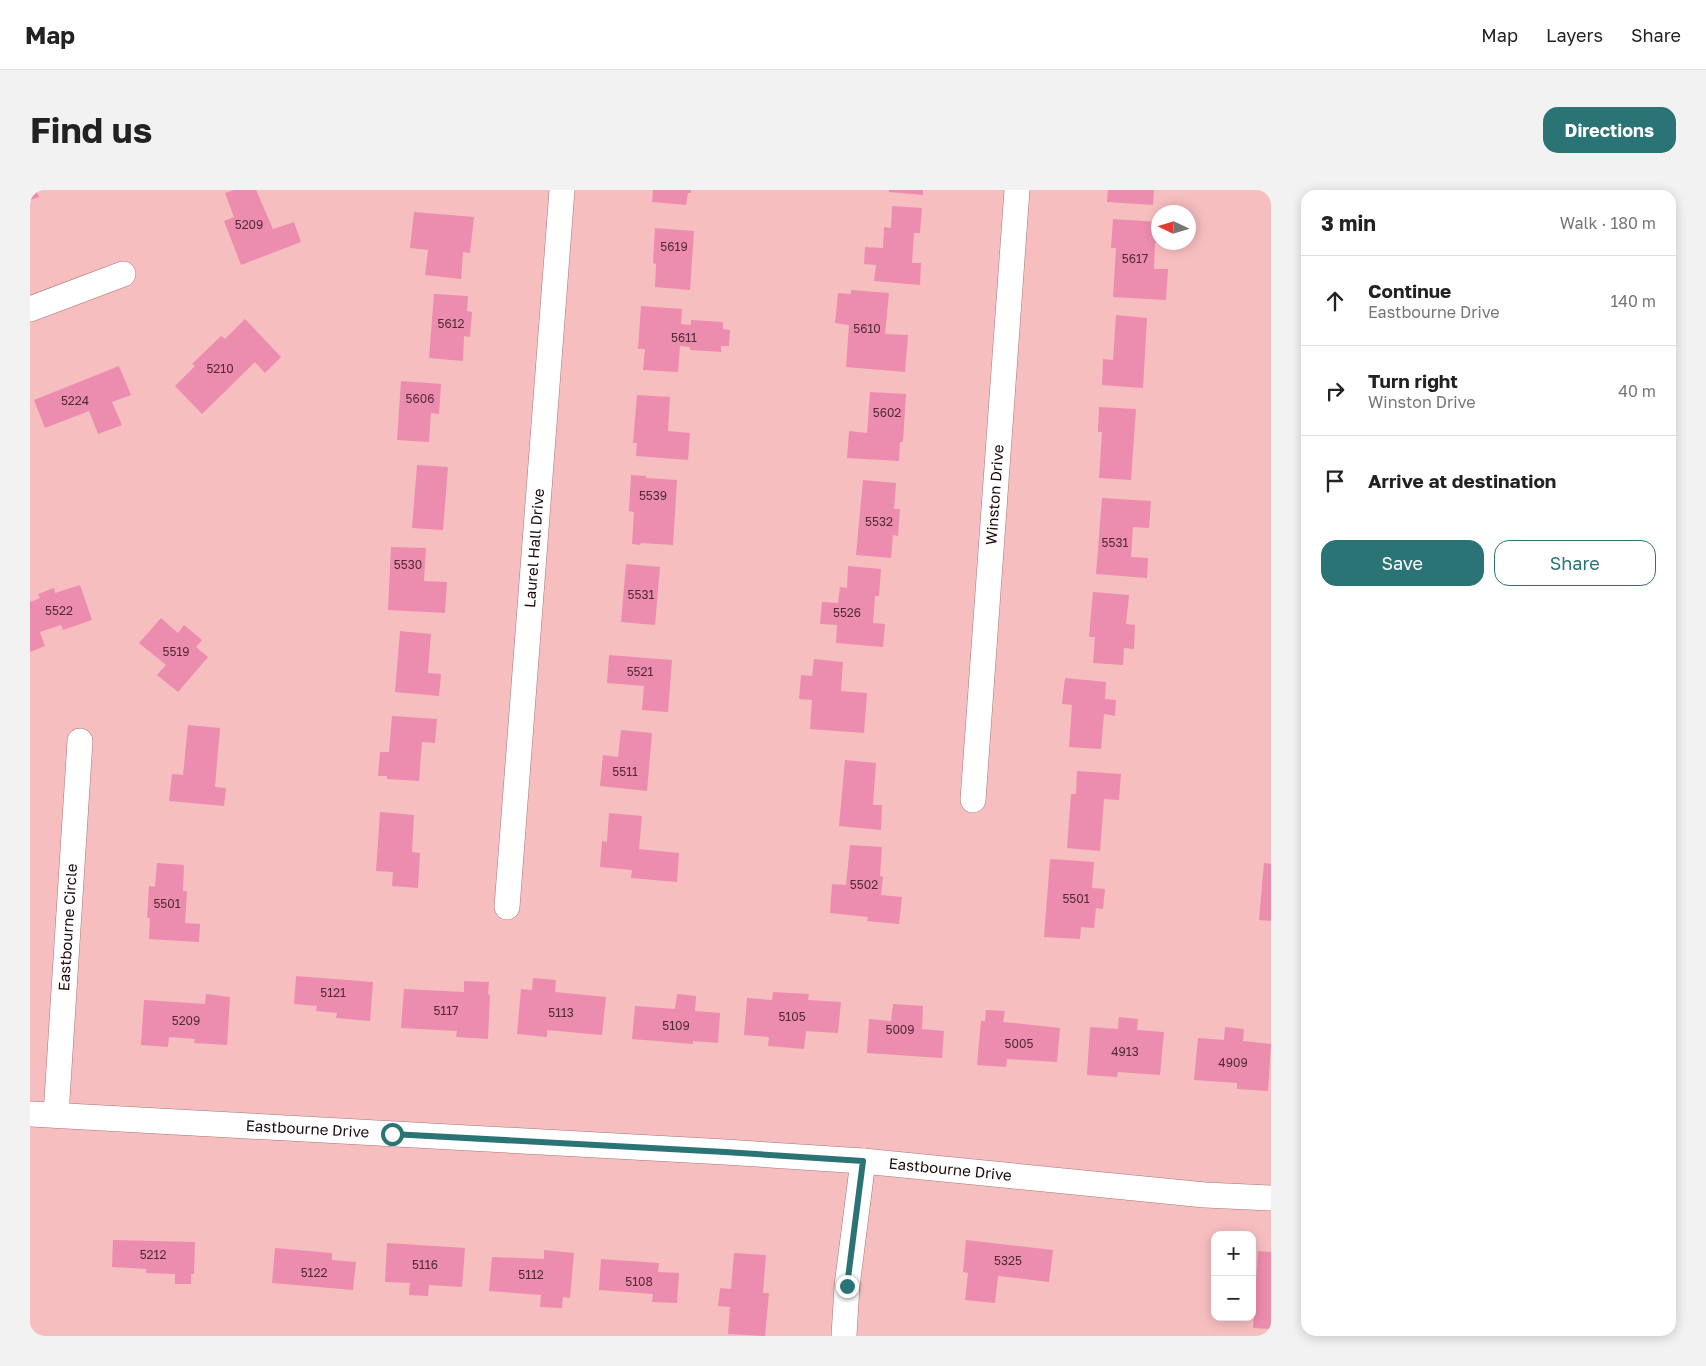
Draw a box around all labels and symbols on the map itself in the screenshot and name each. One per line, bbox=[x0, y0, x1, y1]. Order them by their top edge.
north arrow bbox=[1151, 205, 1196, 250]
house number: 5209 bbox=[235, 217, 263, 232]
house number: 5619 bbox=[660, 239, 688, 254]
house number: 5617 bbox=[1122, 251, 1148, 266]
house number: 5612 bbox=[437, 316, 465, 331]
house number: 5610 bbox=[853, 321, 881, 336]
house number: 5611 bbox=[671, 330, 697, 345]
house number: 5210 bbox=[206, 361, 234, 376]
house number: 5606 bbox=[406, 391, 434, 406]
house number: 5224 bbox=[61, 393, 89, 408]
house number: 5602 bbox=[873, 405, 901, 420]
street label: Winston Drive bbox=[981, 443, 1007, 546]
street label: Laurel Hall Drive bbox=[520, 487, 547, 608]
house number: 5539 bbox=[639, 488, 667, 503]
house number: 5532 bbox=[865, 514, 893, 529]
house number: 5531 bbox=[1102, 535, 1129, 550]
house number: 5530 bbox=[394, 557, 422, 572]
house number: 5531 bbox=[628, 587, 655, 602]
house number: 5522 bbox=[45, 603, 73, 618]
house number: 5526 bbox=[833, 605, 861, 620]
house number: 5519 bbox=[162, 644, 190, 659]
house number: 5521 bbox=[627, 664, 654, 679]
house number: 5511 bbox=[612, 764, 638, 779]
street label: Eastbourne Circle bbox=[54, 863, 80, 992]
house number: 5502 bbox=[850, 877, 878, 892]
house number: 5501 bbox=[1062, 891, 1090, 906]
house number: 5501 bbox=[153, 896, 181, 911]
house number: 5121 bbox=[320, 985, 346, 1000]
house number: 5117 bbox=[434, 1003, 458, 1018]
house number: 5113 bbox=[548, 1005, 574, 1020]
house number: 5105 bbox=[778, 1009, 806, 1024]
house number: 5209 bbox=[172, 1013, 200, 1028]
house number: 5109 bbox=[662, 1018, 690, 1033]
house number: 5009 bbox=[885, 1022, 915, 1037]
house number: 5005 bbox=[1005, 1036, 1033, 1051]
house number: 4913 bbox=[1111, 1044, 1139, 1059]
house number: 4909 bbox=[1218, 1055, 1248, 1070]
street label: Eastbourne Drive bbox=[245, 1116, 370, 1141]
route start bbox=[381, 1123, 404, 1146]
street label: Eastbourne Drive bbox=[888, 1154, 1013, 1184]
house number: 5212 bbox=[140, 1247, 166, 1262]
house number: 5325 bbox=[994, 1253, 1022, 1268]
house number: 5116 bbox=[412, 1257, 438, 1272]
house number: 5122 bbox=[301, 1265, 327, 1280]
house number: 5112 bbox=[518, 1267, 544, 1282]
house number: 5108 bbox=[625, 1274, 653, 1289]
route end bbox=[836, 1275, 859, 1298]

